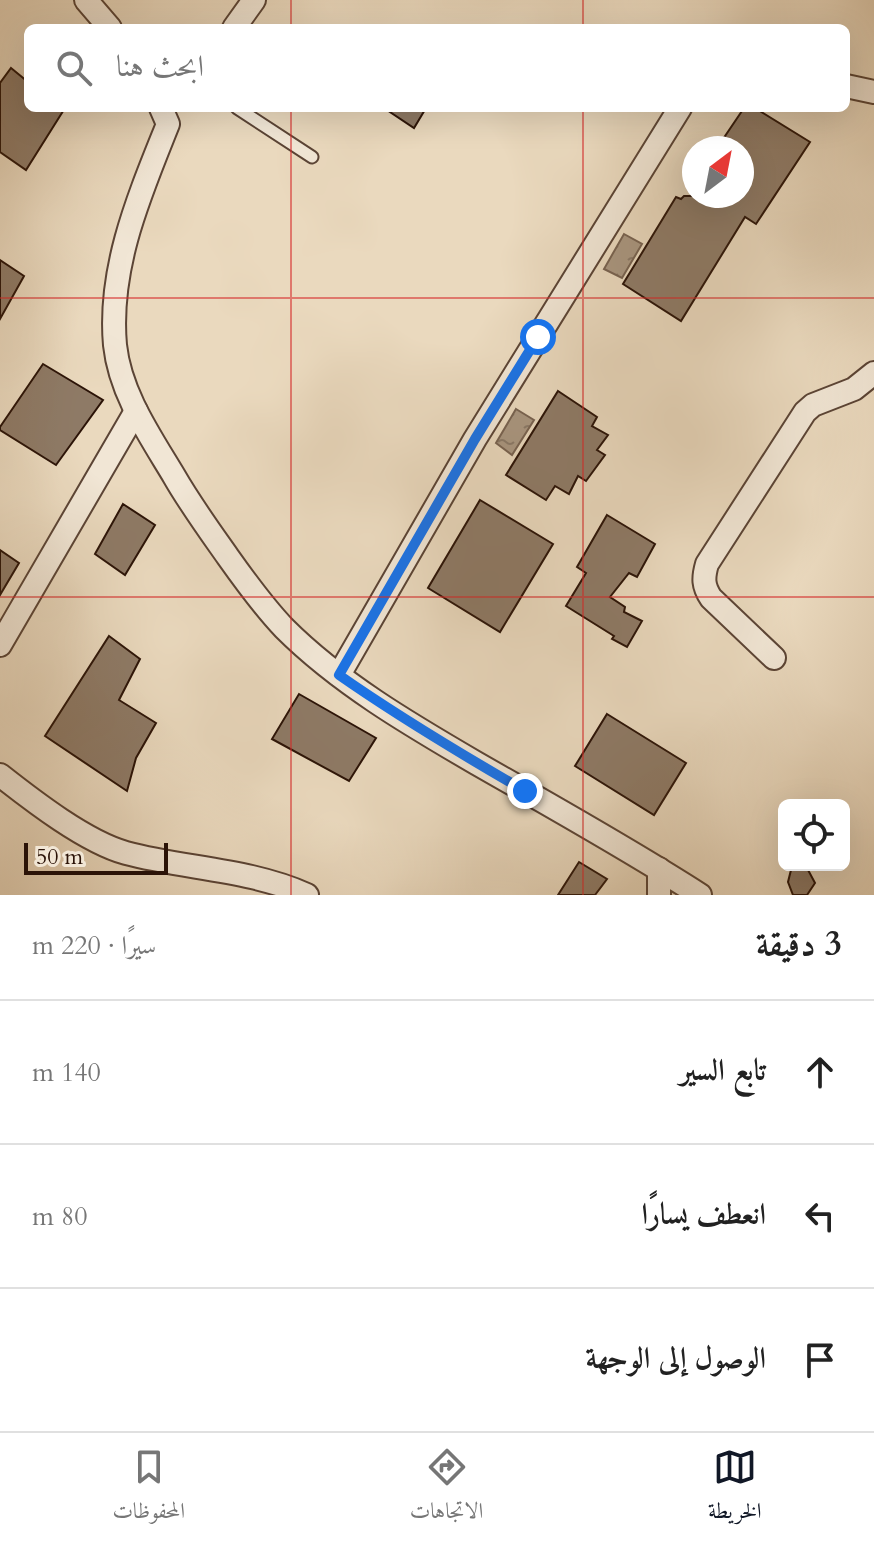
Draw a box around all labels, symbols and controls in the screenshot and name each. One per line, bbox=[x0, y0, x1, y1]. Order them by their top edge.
search box bbox=[24, 24, 850, 112]
icon: search bbox=[52, 46, 96, 90]
text: ابحث هنا bbox=[116, 46, 204, 87]
north arrow bbox=[682, 136, 754, 208]
route start bbox=[520, 319, 556, 355]
route end bbox=[507, 773, 543, 809]
map controls bbox=[778, 799, 850, 871]
button: locate bbox=[778, 799, 850, 871]
scale bar bbox=[24, 839, 168, 875]
text: 50 m bbox=[36, 842, 83, 872]
text: 3 دقيقة bbox=[756, 921, 842, 967]
text: سيرًا · 220 m bbox=[32, 928, 156, 963]
text: تابع السير bbox=[680, 1050, 766, 1091]
icon: ahead bbox=[798, 1050, 842, 1094]
text: 140 m bbox=[32, 1055, 101, 1090]
text: انعطف يسارًا bbox=[641, 1194, 766, 1235]
icon: left bbox=[798, 1194, 842, 1238]
text: 80 m bbox=[32, 1199, 88, 1234]
text: الوصول إلى الوجهة bbox=[586, 1338, 766, 1379]
icon: arrive bbox=[798, 1338, 842, 1382]
tab: المحفوظات bbox=[112, 1445, 185, 1532]
tab: الاتجاهات bbox=[410, 1445, 483, 1532]
tab: الخريطة bbox=[708, 1445, 762, 1532]

